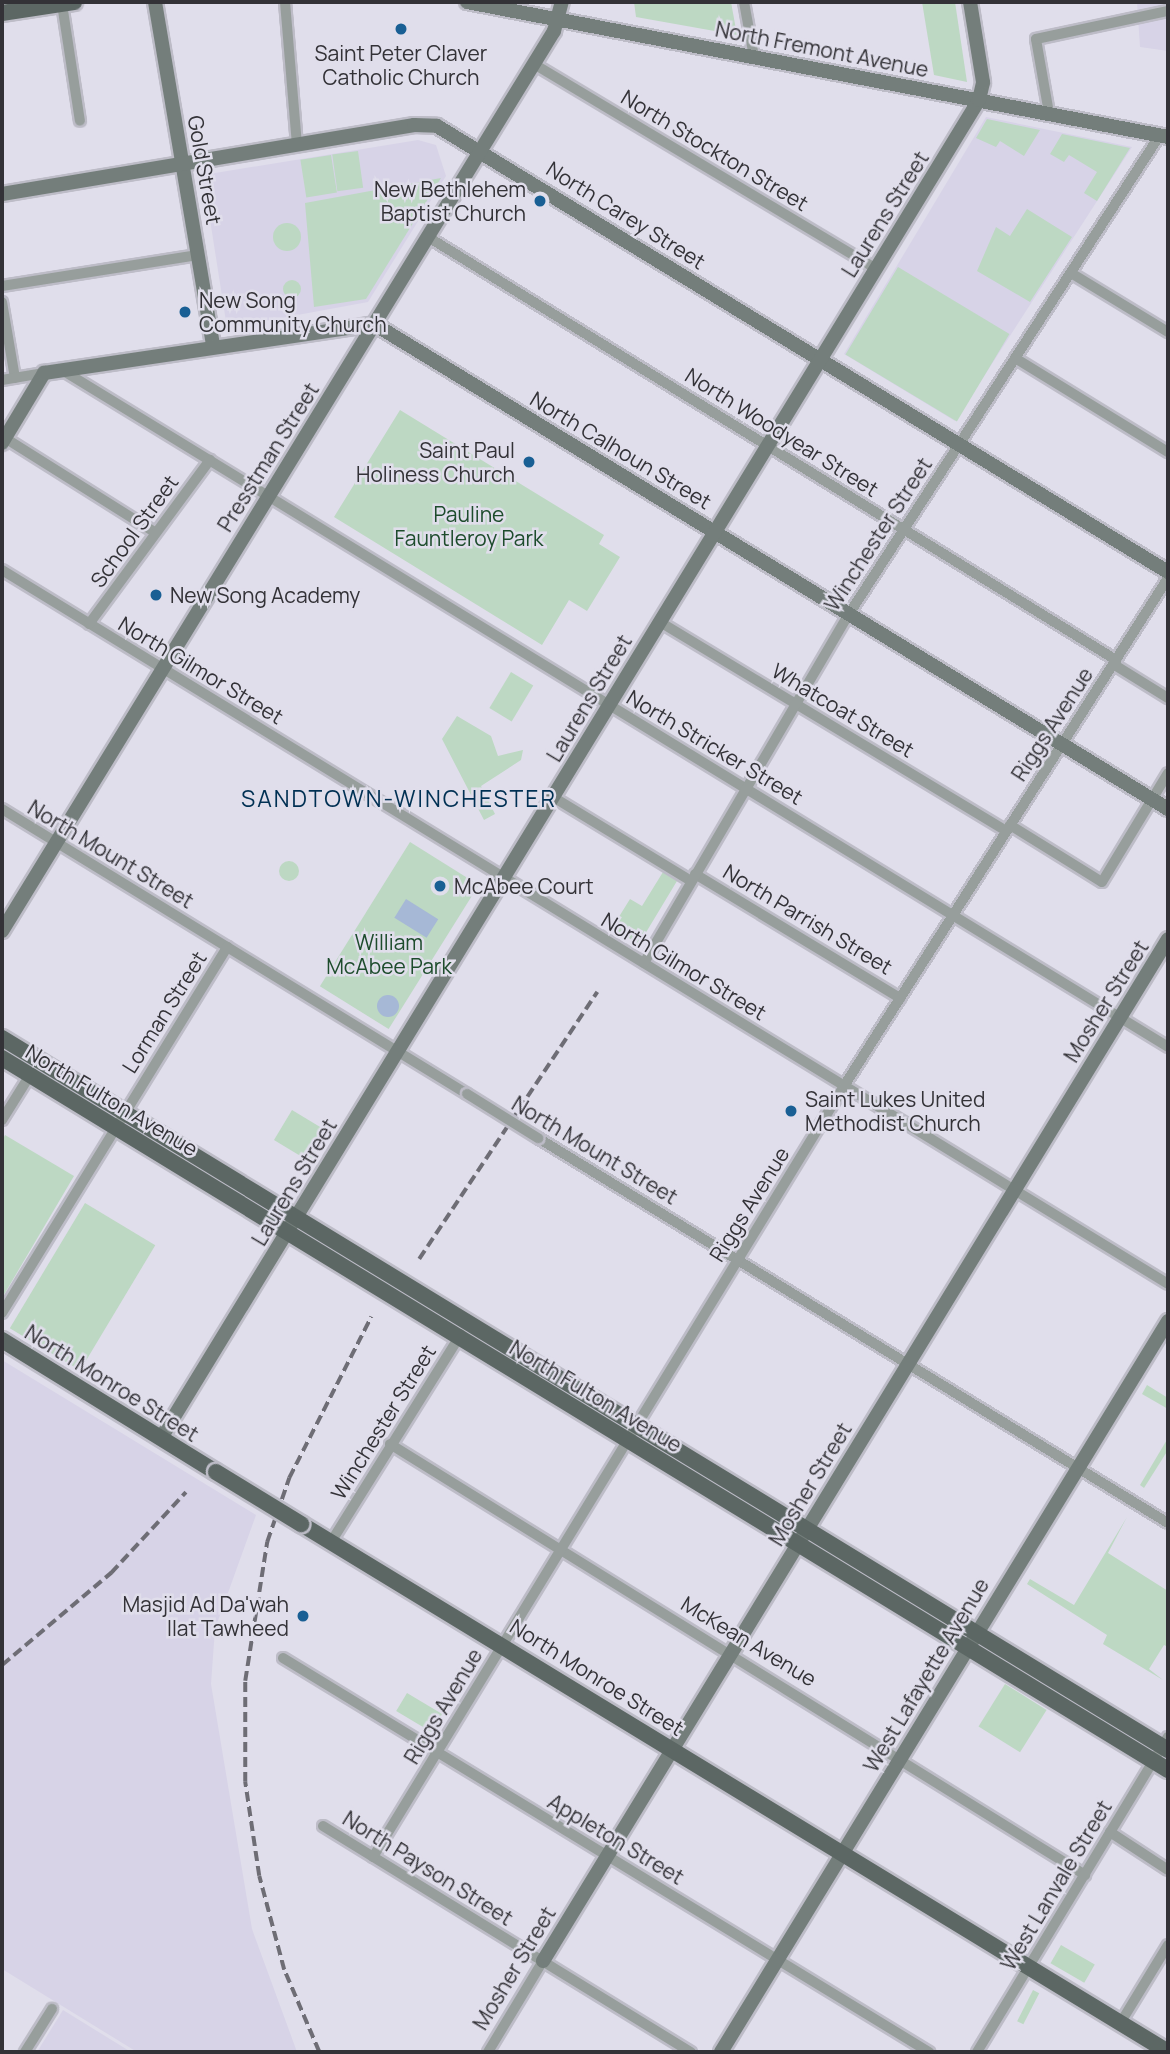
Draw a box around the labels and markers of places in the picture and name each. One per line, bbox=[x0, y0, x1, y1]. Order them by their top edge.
marker: Saint Peter Claver Catholic Church bbox=[393, 21, 409, 37]
place label: Saint Peter Claver Catholic Church bbox=[315, 40, 487, 90]
place label: New Bethlehem Baptist Church bbox=[374, 176, 526, 226]
marker: New Bethlehem Baptist Church bbox=[532, 193, 548, 209]
place label: New Song Community Church bbox=[199, 287, 387, 337]
marker: New Song Community Church bbox=[177, 304, 193, 320]
place label: Saint Paul Holiness Church bbox=[356, 437, 515, 487]
marker: Saint Paul Holiness Church bbox=[521, 454, 537, 470]
place label: New Song Academy bbox=[170, 582, 360, 608]
marker: New Song Academy bbox=[148, 587, 164, 603]
place label: McAbee Court bbox=[454, 873, 594, 899]
marker: McAbee Court bbox=[432, 878, 448, 894]
place label: Saint Lukes United Methodist Church bbox=[805, 1086, 985, 1136]
marker: Saint Lukes United Methodist Church bbox=[783, 1103, 799, 1119]
place label: Masjid Ad Da'wah Ilat Tawheed bbox=[122, 1591, 289, 1641]
marker: Masjid Ad Da'wah Ilat Tawheed bbox=[295, 1608, 311, 1624]

